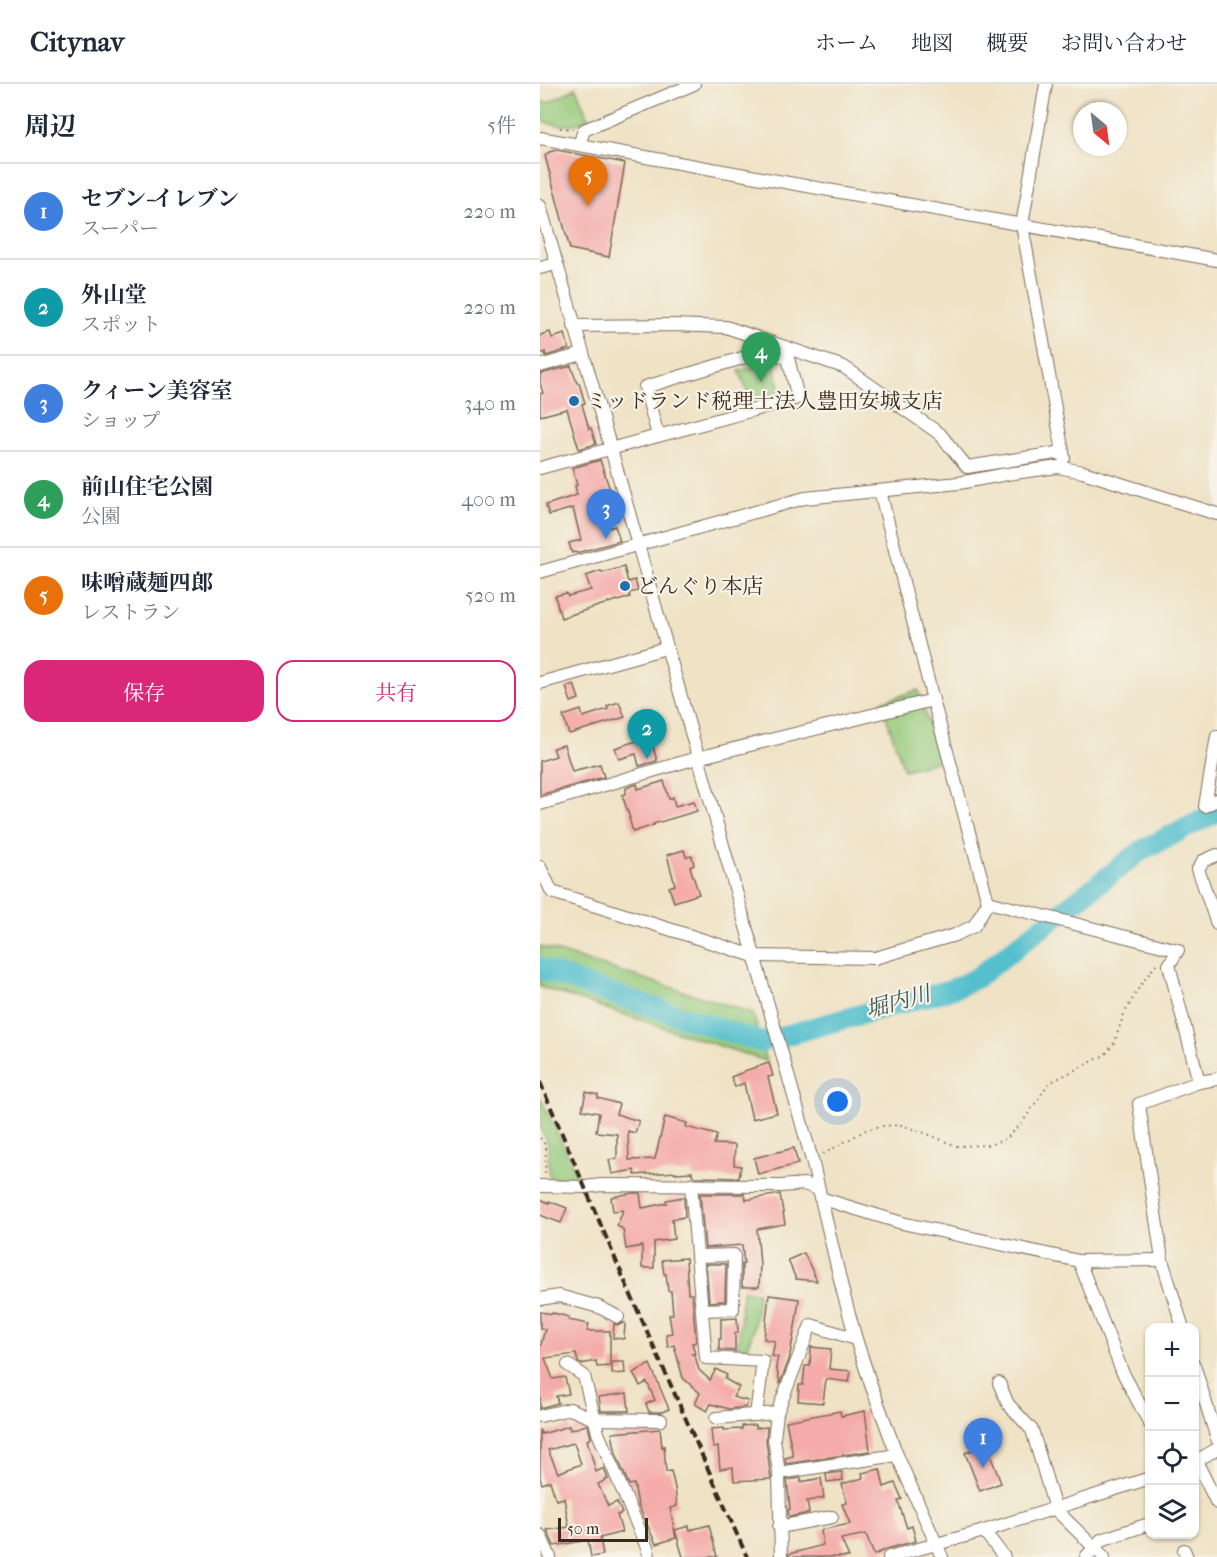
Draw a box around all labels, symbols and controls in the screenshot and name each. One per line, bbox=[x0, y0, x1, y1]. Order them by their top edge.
text: Citynav bbox=[30, 25, 124, 58]
text: ホーム bbox=[815, 31, 878, 55]
text: 地図 bbox=[911, 31, 953, 55]
text: 概要 bbox=[986, 31, 1028, 55]
text: お問い合わせ bbox=[1061, 31, 1187, 55]
north arrow bbox=[1073, 102, 1127, 156]
text: 周辺 bbox=[24, 111, 76, 142]
text: 5件 bbox=[487, 114, 516, 137]
pin: 5 bbox=[568, 156, 608, 206]
text: セブン-イレブン bbox=[81, 186, 239, 212]
text: 1 bbox=[40, 200, 47, 223]
text: 220 m bbox=[463, 200, 516, 223]
text: スーパー bbox=[81, 217, 159, 240]
text: 外山堂 bbox=[81, 282, 147, 308]
text: 2 bbox=[38, 296, 49, 319]
text: 220 m bbox=[463, 296, 516, 319]
text: スポット bbox=[81, 313, 161, 336]
pin: 4 bbox=[742, 332, 780, 382]
text: クィーン美容室 bbox=[81, 378, 233, 404]
place label: ミッドランド税理士法人豊田安城支店 bbox=[586, 389, 943, 413]
text: 3 bbox=[39, 392, 48, 415]
text: 340 m bbox=[464, 392, 516, 415]
marker: ミッドランド税理士法人豊田安城支店 bbox=[567, 394, 581, 408]
text: ショップ bbox=[81, 409, 161, 432]
text: 前山住宅公園 bbox=[81, 474, 213, 500]
text: 4 bbox=[38, 488, 49, 511]
text: 400 m bbox=[461, 488, 516, 511]
pin: 3 bbox=[586, 490, 626, 539]
text: 公園 bbox=[81, 505, 121, 528]
text: 味噌蔵麺四郎 bbox=[81, 570, 213, 596]
place label: どんぐり本店 bbox=[637, 574, 763, 598]
marker: どんぐり本店 bbox=[618, 579, 632, 593]
text: 5 bbox=[39, 584, 48, 607]
text: 520 m bbox=[465, 584, 516, 607]
text: レストラン bbox=[81, 601, 180, 624]
button: 保存 bbox=[24, 660, 264, 722]
button: 共有 bbox=[276, 660, 516, 722]
pin: 2 bbox=[628, 710, 666, 759]
water label: 堀内川 bbox=[863, 980, 935, 1024]
your location bbox=[823, 1087, 852, 1116]
map controls bbox=[1145, 1323, 1199, 1539]
button: + bbox=[1145, 1323, 1199, 1377]
button: − bbox=[1145, 1377, 1199, 1431]
pin: 1 bbox=[964, 1418, 1002, 1468]
button: locate bbox=[1145, 1431, 1199, 1485]
button: layers bbox=[1145, 1485, 1199, 1539]
scale bar bbox=[558, 1515, 648, 1542]
text: 50 m bbox=[567, 1519, 599, 1538]

